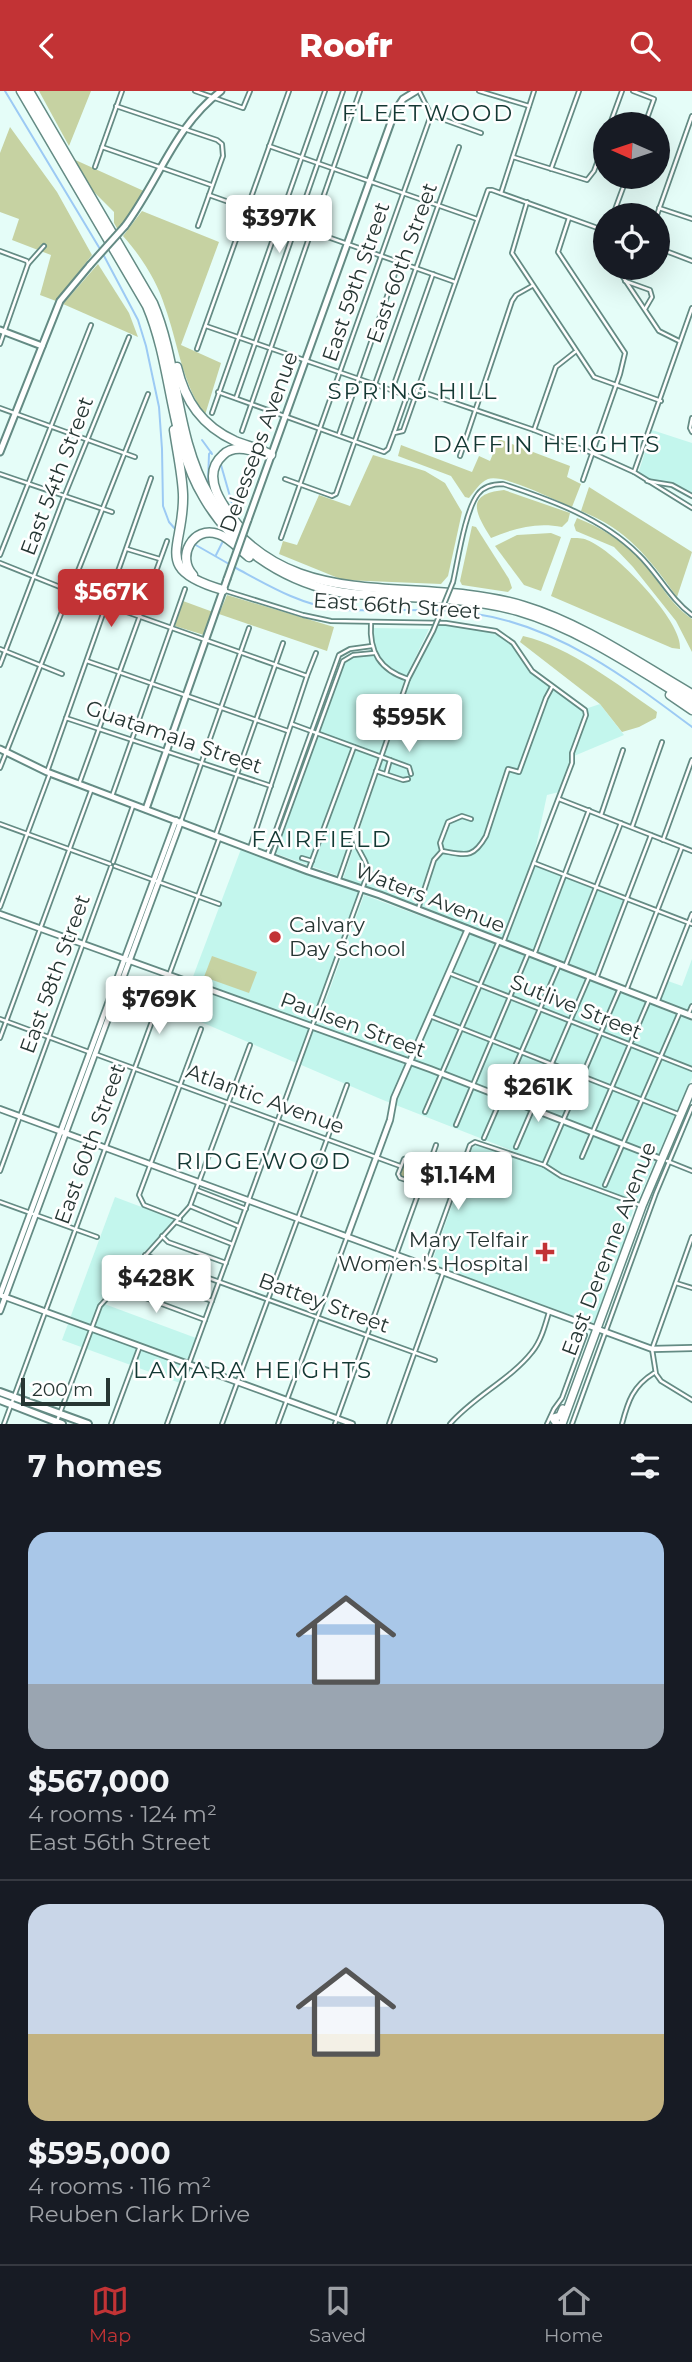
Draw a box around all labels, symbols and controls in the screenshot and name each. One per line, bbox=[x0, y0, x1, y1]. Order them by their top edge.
text: Roofr bbox=[299, 26, 393, 65]
icon: back bbox=[28, 27, 66, 65]
icon: search bbox=[626, 27, 664, 65]
district label: FLEETWOOD bbox=[342, 99, 514, 127]
north arrow bbox=[593, 112, 670, 189]
map controls bbox=[593, 112, 670, 280]
street label: East 60th Street bbox=[361, 179, 442, 347]
pin: $397K bbox=[230, 195, 328, 255]
street label: East 59th Street bbox=[316, 199, 395, 365]
button: locate bbox=[593, 203, 670, 280]
text: $397K bbox=[242, 204, 316, 232]
street label: Delesseps Avenue bbox=[214, 348, 303, 536]
district label: SPRING HILL bbox=[327, 377, 499, 405]
street label: East 54th Street bbox=[15, 393, 98, 559]
district label: DAFFIN HEIGHTS bbox=[433, 430, 661, 458]
pin: $567K bbox=[62, 569, 160, 629]
text: $567K bbox=[74, 578, 148, 606]
street label: East 66th Street bbox=[312, 587, 482, 624]
street label: Guatamala Street bbox=[83, 695, 266, 778]
pin: $595K bbox=[360, 695, 458, 754]
text: $595K bbox=[372, 703, 446, 731]
district label: FAIRFIELD bbox=[251, 825, 393, 853]
street label: Waters Avenue bbox=[352, 857, 509, 938]
street label: East 58th Street bbox=[14, 891, 95, 1057]
place label: Calvary Day School bbox=[289, 912, 406, 961]
marker: Calvary Day School bbox=[267, 929, 283, 945]
street label: Sutlive Street bbox=[507, 969, 646, 1044]
pin: $769K bbox=[110, 977, 208, 1036]
text: $769K bbox=[122, 985, 196, 1013]
street label: Paulsen Street bbox=[277, 987, 429, 1062]
street label: Atlantic Avenue bbox=[183, 1058, 348, 1139]
street label: East 60th Street bbox=[49, 1060, 130, 1228]
pin: $261K bbox=[489, 1065, 587, 1124]
text: $261K bbox=[504, 1073, 572, 1101]
street label: East Derenne Avenue bbox=[556, 1138, 661, 1359]
district label: RIDGEWOOD bbox=[176, 1147, 352, 1175]
pin: $1.14M bbox=[401, 1153, 515, 1212]
text: $1.14M bbox=[420, 1161, 496, 1189]
place label: Mary Telfair Women's Hospital bbox=[338, 1227, 529, 1276]
marker: Mary Telfair Women's Hospital bbox=[535, 1242, 555, 1262]
pin: $428K bbox=[107, 1255, 205, 1315]
text: $428K bbox=[118, 1264, 194, 1292]
street label: Battey Street bbox=[255, 1267, 393, 1338]
district label: LAMARA HEIGHTS bbox=[133, 1356, 373, 1384]
scale bar bbox=[21, 1375, 110, 1407]
text: 200 m bbox=[32, 1378, 93, 1401]
icon: filters bbox=[626, 1447, 664, 1485]
text: 7 homes bbox=[28, 1448, 162, 1485]
icon: home bbox=[283, 1577, 409, 1703]
text: $567,000 bbox=[28, 1763, 170, 1800]
text: 4 rooms · 124 m² bbox=[28, 1800, 217, 1828]
text: East 56th Street bbox=[28, 1828, 211, 1856]
icon: home bbox=[283, 1949, 409, 2075]
text: $595,000 bbox=[28, 2135, 171, 2172]
text: 4 rooms · 116 m² bbox=[28, 2172, 211, 2200]
text: Reuben Clark Drive bbox=[28, 2200, 250, 2228]
tab: Map bbox=[89, 2282, 131, 2347]
tab: Saved bbox=[309, 2282, 366, 2347]
tab: Home bbox=[544, 2282, 603, 2347]

